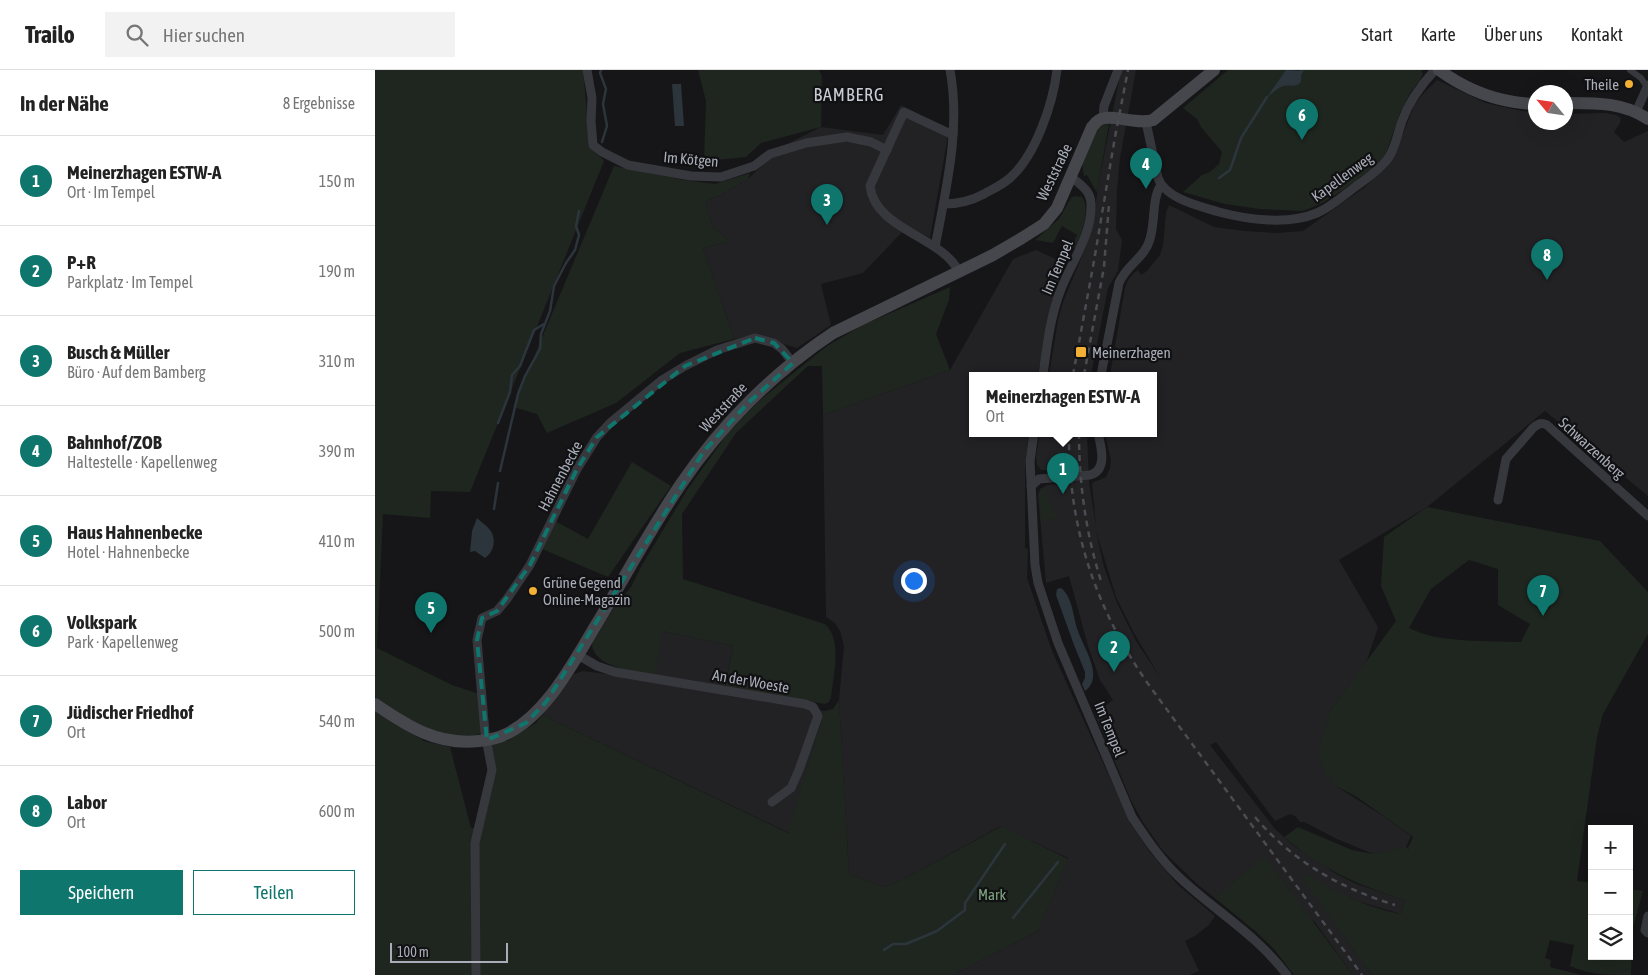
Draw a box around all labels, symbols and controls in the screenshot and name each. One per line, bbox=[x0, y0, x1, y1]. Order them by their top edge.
search box bbox=[105, 12, 455, 57]
text: Trailo bbox=[25, 21, 75, 48]
icon: search bbox=[123, 21, 151, 49]
text: Hier suchen bbox=[163, 24, 245, 46]
text: Start bbox=[1361, 24, 1393, 45]
text: Karte bbox=[1421, 24, 1456, 45]
text: Über uns bbox=[1484, 24, 1543, 45]
text: Kontakt bbox=[1571, 24, 1623, 45]
place label: Theile bbox=[1585, 76, 1619, 93]
marker: Theile bbox=[1623, 78, 1635, 90]
district label: BAMBERG bbox=[814, 84, 884, 105]
north arrow bbox=[1528, 85, 1573, 130]
text: In der Nähe bbox=[20, 91, 109, 115]
text: 8 Ergebnisse bbox=[283, 94, 355, 112]
pin: 6 bbox=[1286, 99, 1318, 140]
street label: Weststraße bbox=[1033, 141, 1075, 203]
street label: Im Kötgen bbox=[663, 148, 719, 170]
pin: 4 bbox=[1130, 148, 1162, 189]
street label: Kapellenweg bbox=[1308, 149, 1377, 205]
text: Meinerzhagen ESTW-A bbox=[67, 161, 221, 183]
text: 1 bbox=[32, 172, 40, 190]
text: 150 m bbox=[319, 172, 355, 190]
text: Ort · Im Tempel bbox=[67, 183, 155, 201]
pin: 3 bbox=[811, 184, 843, 225]
street label: Im Tempel bbox=[1038, 237, 1076, 297]
pin: 8 bbox=[1531, 239, 1563, 280]
text: P+R bbox=[67, 251, 96, 273]
text: 2 bbox=[32, 262, 40, 280]
text: 190 m bbox=[319, 262, 355, 280]
text: Parkplatz · Im Tempel bbox=[67, 273, 193, 291]
text: Busch & Müller bbox=[67, 341, 169, 363]
place label: Meinerzhagen bbox=[1092, 344, 1171, 361]
marker: Meinerzhagen bbox=[1074, 345, 1088, 359]
text: 3 bbox=[32, 352, 40, 370]
text: 310 m bbox=[319, 352, 355, 370]
text: Büro · Auf dem Bamberg bbox=[67, 363, 206, 381]
popup bbox=[969, 372, 1157, 437]
street label: Weststraße bbox=[696, 379, 750, 435]
text: Meinerzhagen ESTW-A bbox=[986, 385, 1140, 407]
text: Ort bbox=[986, 407, 1004, 425]
street label: Schwarzenberg bbox=[1555, 414, 1629, 482]
text: Bahnhof/ZOB bbox=[67, 431, 162, 453]
street label: Hahnenbecke bbox=[534, 438, 586, 514]
text: 4 bbox=[32, 442, 40, 460]
text: 390 m bbox=[319, 442, 355, 460]
text: Haltestelle · Kapellenweg bbox=[67, 453, 217, 471]
pin: 1 bbox=[1047, 453, 1079, 494]
text: Haus Hahnenbecke bbox=[67, 521, 203, 543]
text: 5 bbox=[32, 532, 40, 550]
text: 410 m bbox=[319, 532, 355, 550]
text: Hotel · Hahnenbecke bbox=[67, 543, 190, 561]
your location bbox=[901, 568, 927, 594]
place label: Grüne Gegend Online-Magazin bbox=[543, 574, 631, 608]
pin: 7 bbox=[1527, 575, 1559, 616]
marker: Grüne Gegend Online-Magazin bbox=[527, 585, 539, 597]
pin: 5 bbox=[415, 592, 447, 633]
text: Volkspark bbox=[67, 611, 137, 633]
text: 6 bbox=[32, 622, 40, 640]
text: 500 m bbox=[319, 622, 355, 640]
pin: 2 bbox=[1098, 631, 1130, 672]
text: Park · Kapellenweg bbox=[67, 633, 178, 651]
street label: An der Woeste bbox=[711, 666, 791, 696]
street label: Im Tempel bbox=[1091, 699, 1129, 759]
text: Jüdischer Friedhof bbox=[67, 701, 194, 723]
text: 7 bbox=[32, 712, 40, 730]
text: 540 m bbox=[319, 712, 355, 730]
text: Ort bbox=[67, 723, 86, 741]
text: Labor bbox=[67, 791, 107, 813]
text: 8 bbox=[32, 802, 40, 820]
text: 600 m bbox=[319, 802, 355, 820]
text: Ort bbox=[67, 813, 86, 831]
map controls bbox=[1588, 825, 1633, 960]
button: + bbox=[1588, 825, 1633, 870]
button: Speichern bbox=[20, 870, 183, 915]
button: Teilen bbox=[193, 870, 355, 915]
button: − bbox=[1588, 870, 1633, 915]
park label: Mark bbox=[978, 886, 1006, 903]
button: layers bbox=[1588, 915, 1633, 960]
scale bar bbox=[390, 940, 507, 963]
text: 100 m bbox=[397, 944, 429, 960]

